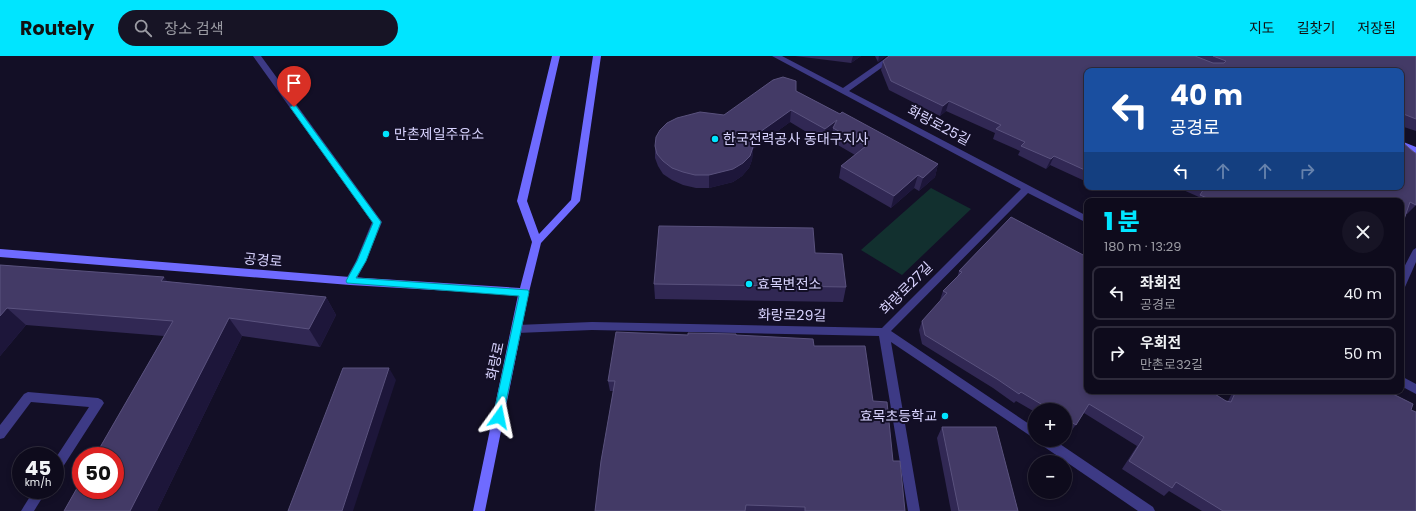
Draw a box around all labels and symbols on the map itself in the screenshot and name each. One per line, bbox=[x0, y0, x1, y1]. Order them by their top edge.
pin bbox=[277, 66, 311, 107]
street label: 화랑로25길 bbox=[904, 100, 974, 150]
place label: 만촌제일주유소 bbox=[394, 124, 484, 144]
marker: 만촌제일주유소 bbox=[381, 129, 391, 139]
place label: 한국전력공사 동대구지사 bbox=[723, 129, 869, 149]
marker: 한국전력공사 동대구지사 bbox=[710, 134, 720, 144]
street label: 공경로 bbox=[243, 248, 283, 272]
street label: 화랑로27길 bbox=[875, 257, 937, 319]
place label: 효목변전소 bbox=[757, 274, 822, 294]
marker: 효목변전소 bbox=[744, 279, 754, 289]
street label: 화랑로29길 bbox=[758, 304, 826, 326]
street label: 화랑로 bbox=[481, 340, 509, 382]
position arrow bbox=[478, 396, 520, 438]
place label: 효목초등학교 bbox=[860, 406, 937, 426]
marker: 효목초등학교 bbox=[940, 411, 950, 421]
speed limit sign: 50 bbox=[72, 447, 124, 499]

